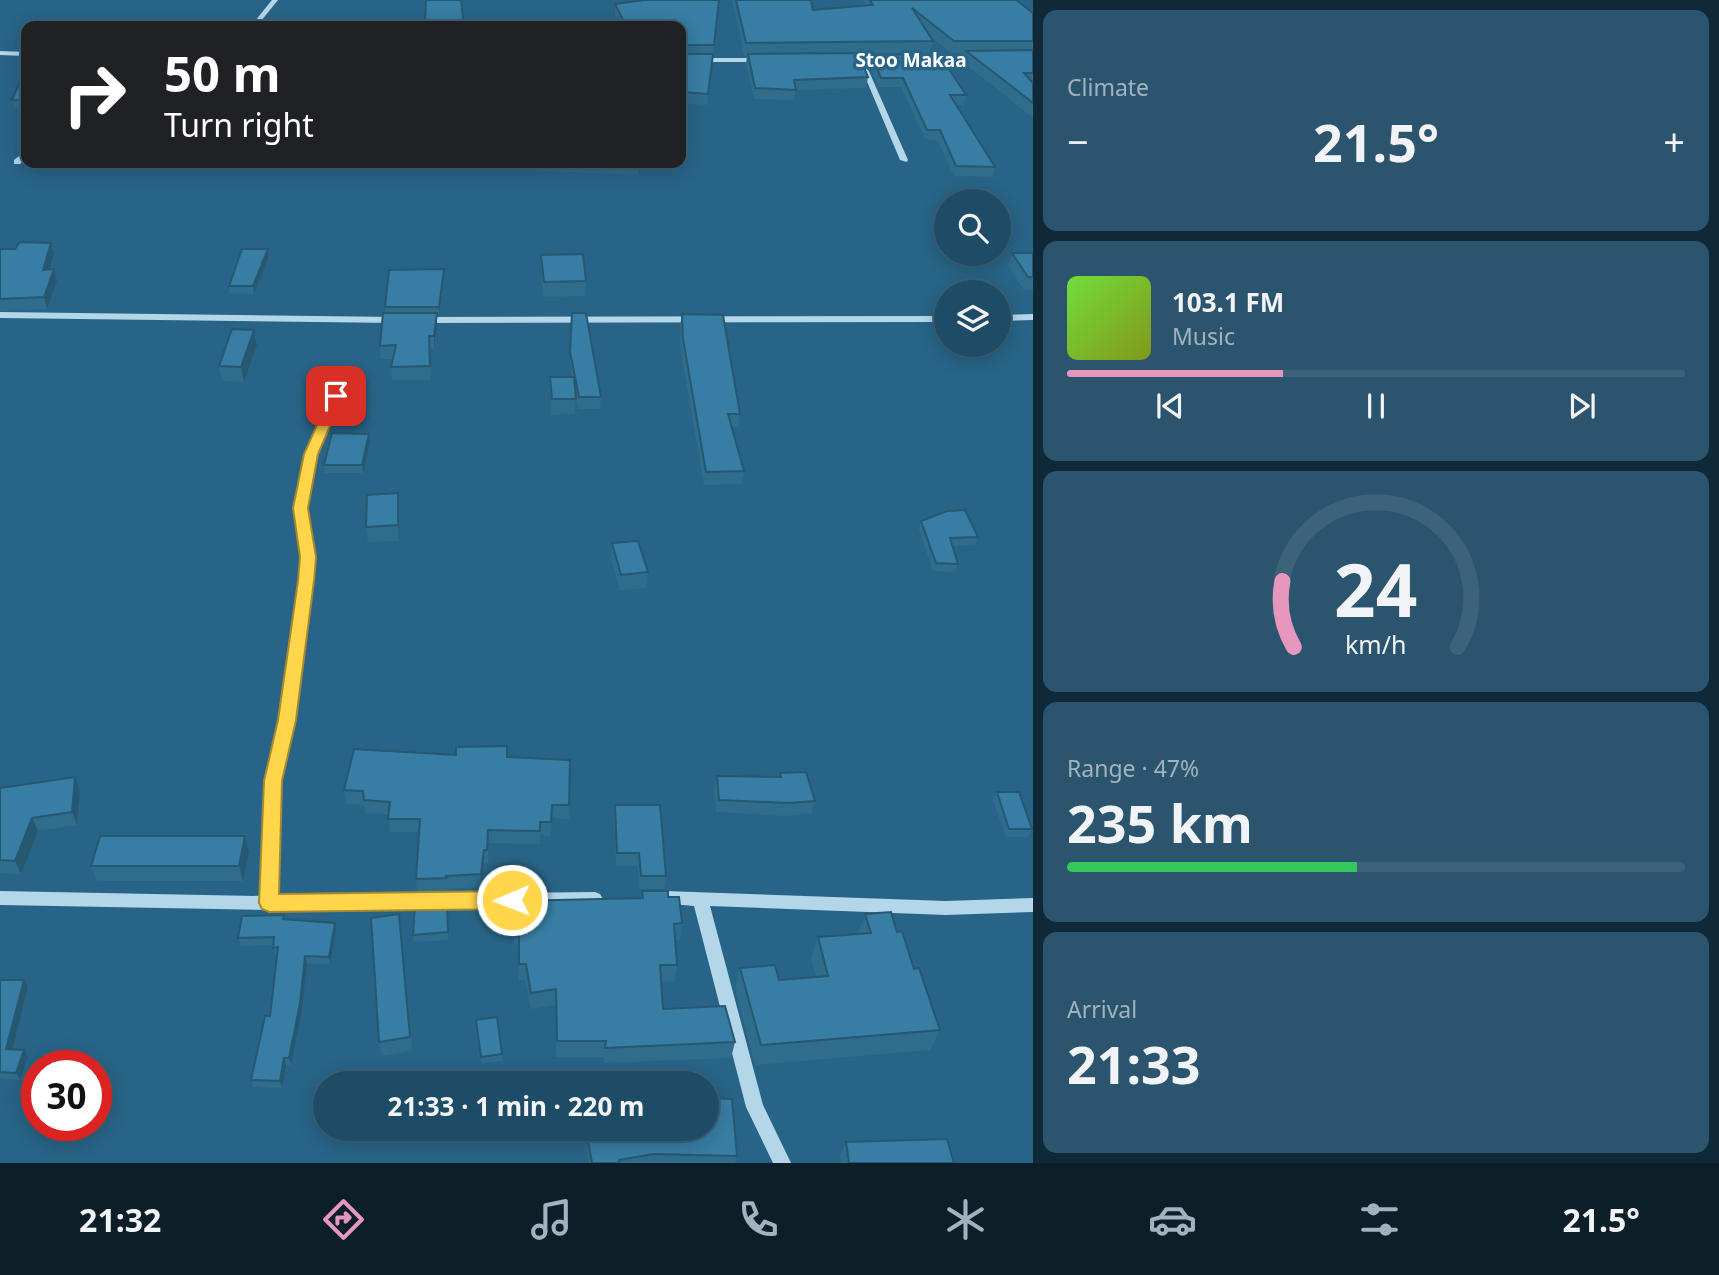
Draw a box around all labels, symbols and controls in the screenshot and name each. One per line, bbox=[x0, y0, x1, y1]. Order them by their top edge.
text: 50 m bbox=[164, 40, 281, 106]
district label: Stoo Makaa bbox=[855, 47, 967, 73]
icon: right bbox=[49, 49, 140, 140]
text: Climate bbox=[1067, 71, 1149, 103]
text: Turn right bbox=[164, 103, 314, 146]
text: 21.5° bbox=[1313, 106, 1439, 177]
text: − bbox=[1067, 115, 1089, 167]
text: + bbox=[1663, 115, 1685, 167]
map controls bbox=[934, 189, 1011, 357]
button: search bbox=[934, 189, 1011, 266]
button: layers bbox=[934, 280, 1011, 357]
text: 103.1 FM bbox=[1172, 284, 1284, 320]
text: Music bbox=[1172, 320, 1235, 352]
pin bbox=[306, 366, 366, 426]
icon: arrive bbox=[317, 377, 355, 415]
icon: previous bbox=[1151, 387, 1189, 425]
icon: pause bbox=[1357, 387, 1395, 425]
icon: next bbox=[1563, 387, 1601, 425]
text: 24 bbox=[1334, 540, 1418, 639]
text: km/h bbox=[1345, 627, 1407, 661]
text: Range · 47% bbox=[1067, 752, 1199, 784]
text: 235 km bbox=[1067, 787, 1253, 858]
position arrow bbox=[475, 863, 549, 937]
text: Arrival bbox=[1067, 993, 1137, 1025]
text: 21:33 bbox=[1067, 1028, 1201, 1099]
speed limit sign: 30 bbox=[21, 1050, 112, 1141]
text: 21:33 · 1 min · 220 m bbox=[388, 1088, 644, 1124]
icon: directions bbox=[319, 1195, 368, 1244]
icon: music bbox=[527, 1195, 576, 1244]
icon: phone bbox=[734, 1195, 783, 1244]
icon: climate bbox=[941, 1195, 990, 1244]
icon: car bbox=[1148, 1195, 1197, 1244]
icon: filters bbox=[1355, 1195, 1404, 1244]
text: 21:32 bbox=[79, 1198, 161, 1241]
text: 21.5° bbox=[1562, 1198, 1640, 1241]

